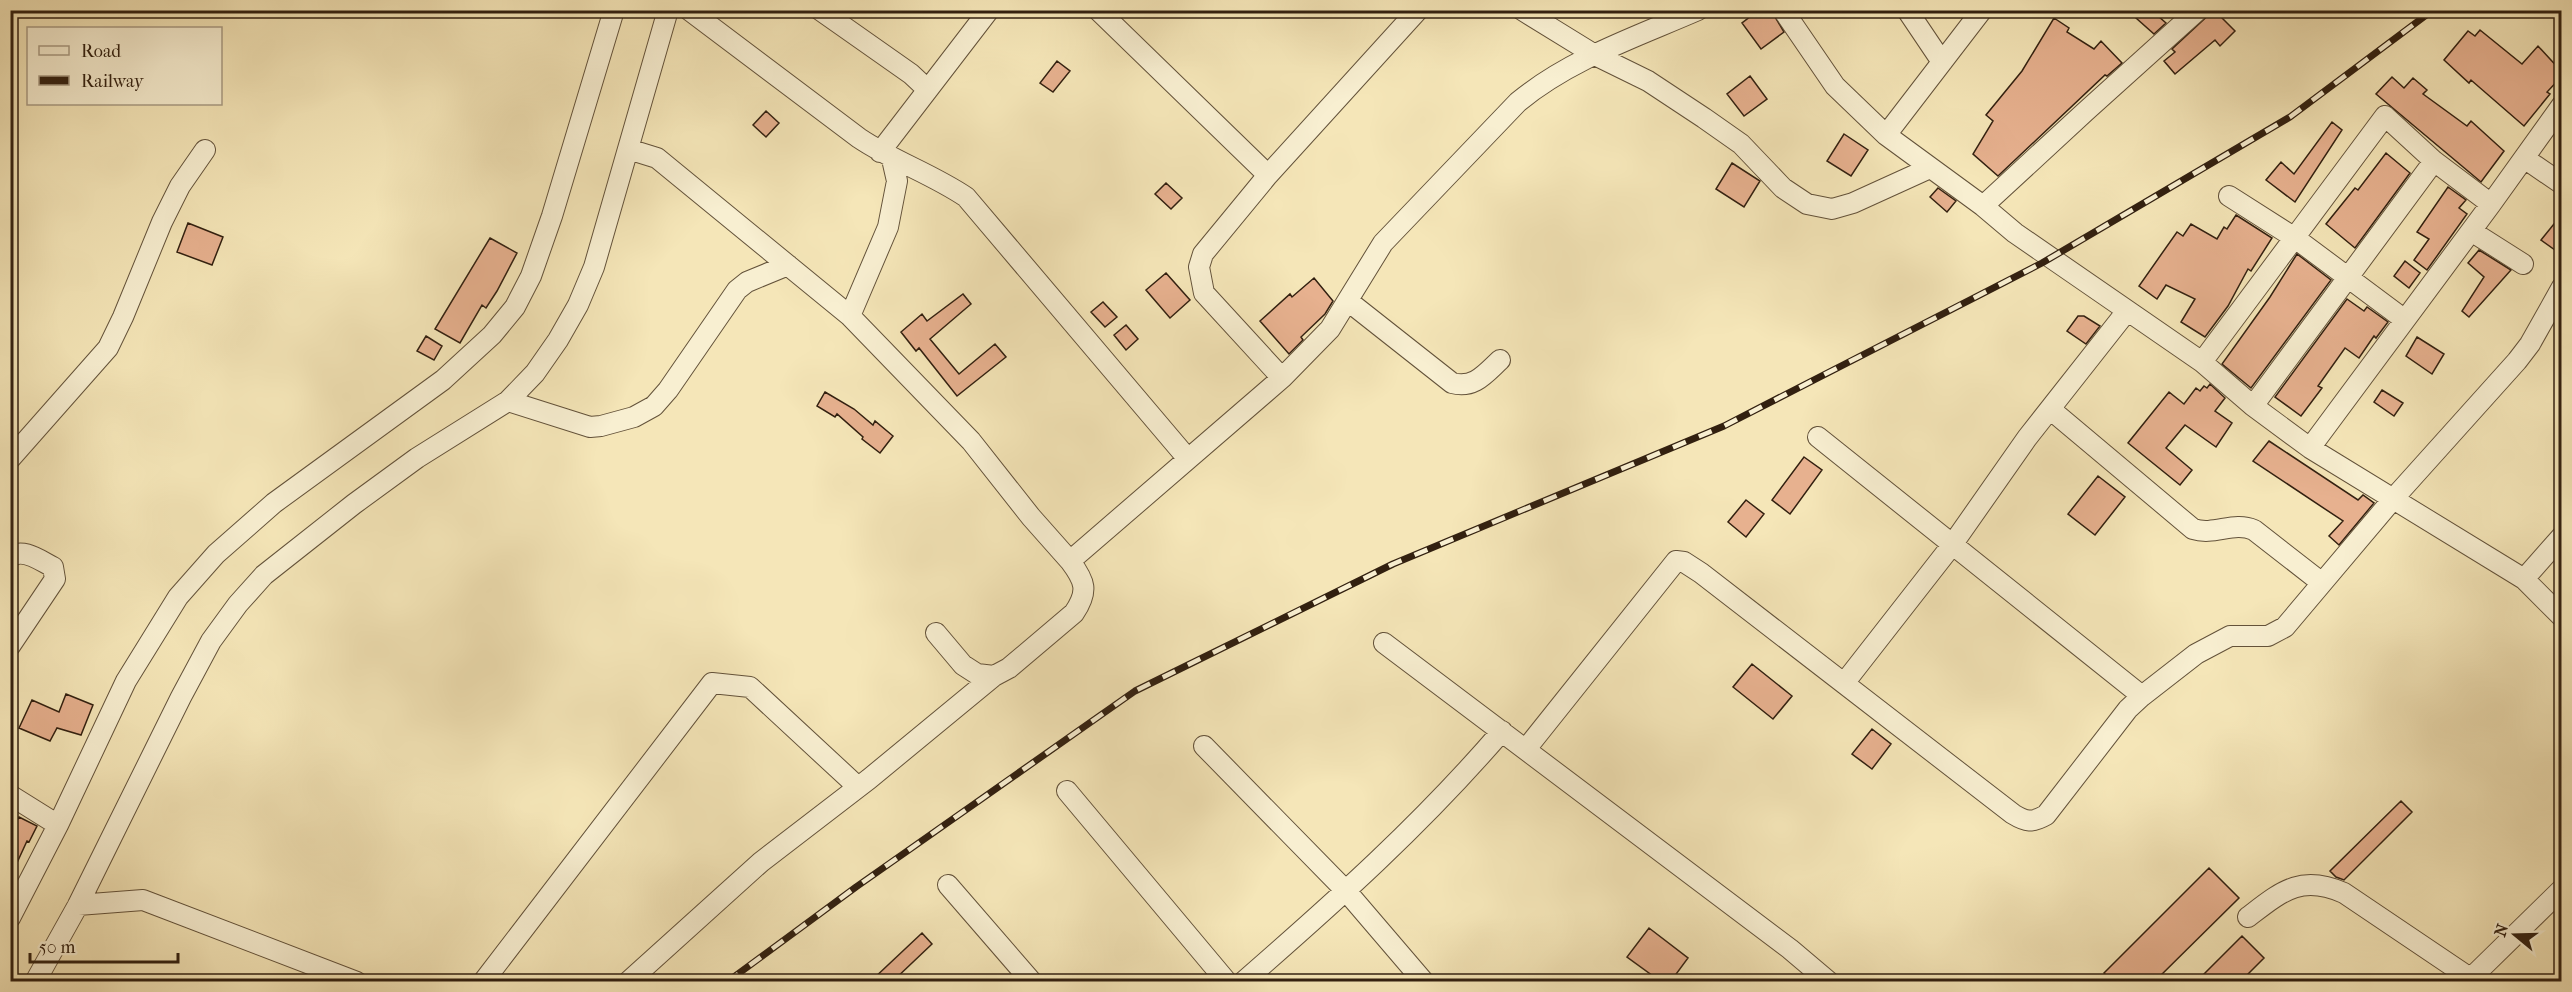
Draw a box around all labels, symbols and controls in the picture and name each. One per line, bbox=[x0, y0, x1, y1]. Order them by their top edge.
legend bbox=[27, 27, 222, 105]
text: Road bbox=[81, 41, 121, 62]
text: Railway bbox=[81, 71, 145, 92]
north arrow bbox=[2485, 905, 2545, 965]
text: N bbox=[2490, 921, 2513, 939]
scale bar bbox=[30, 926, 178, 964]
text: 50 m bbox=[39, 937, 76, 958]

